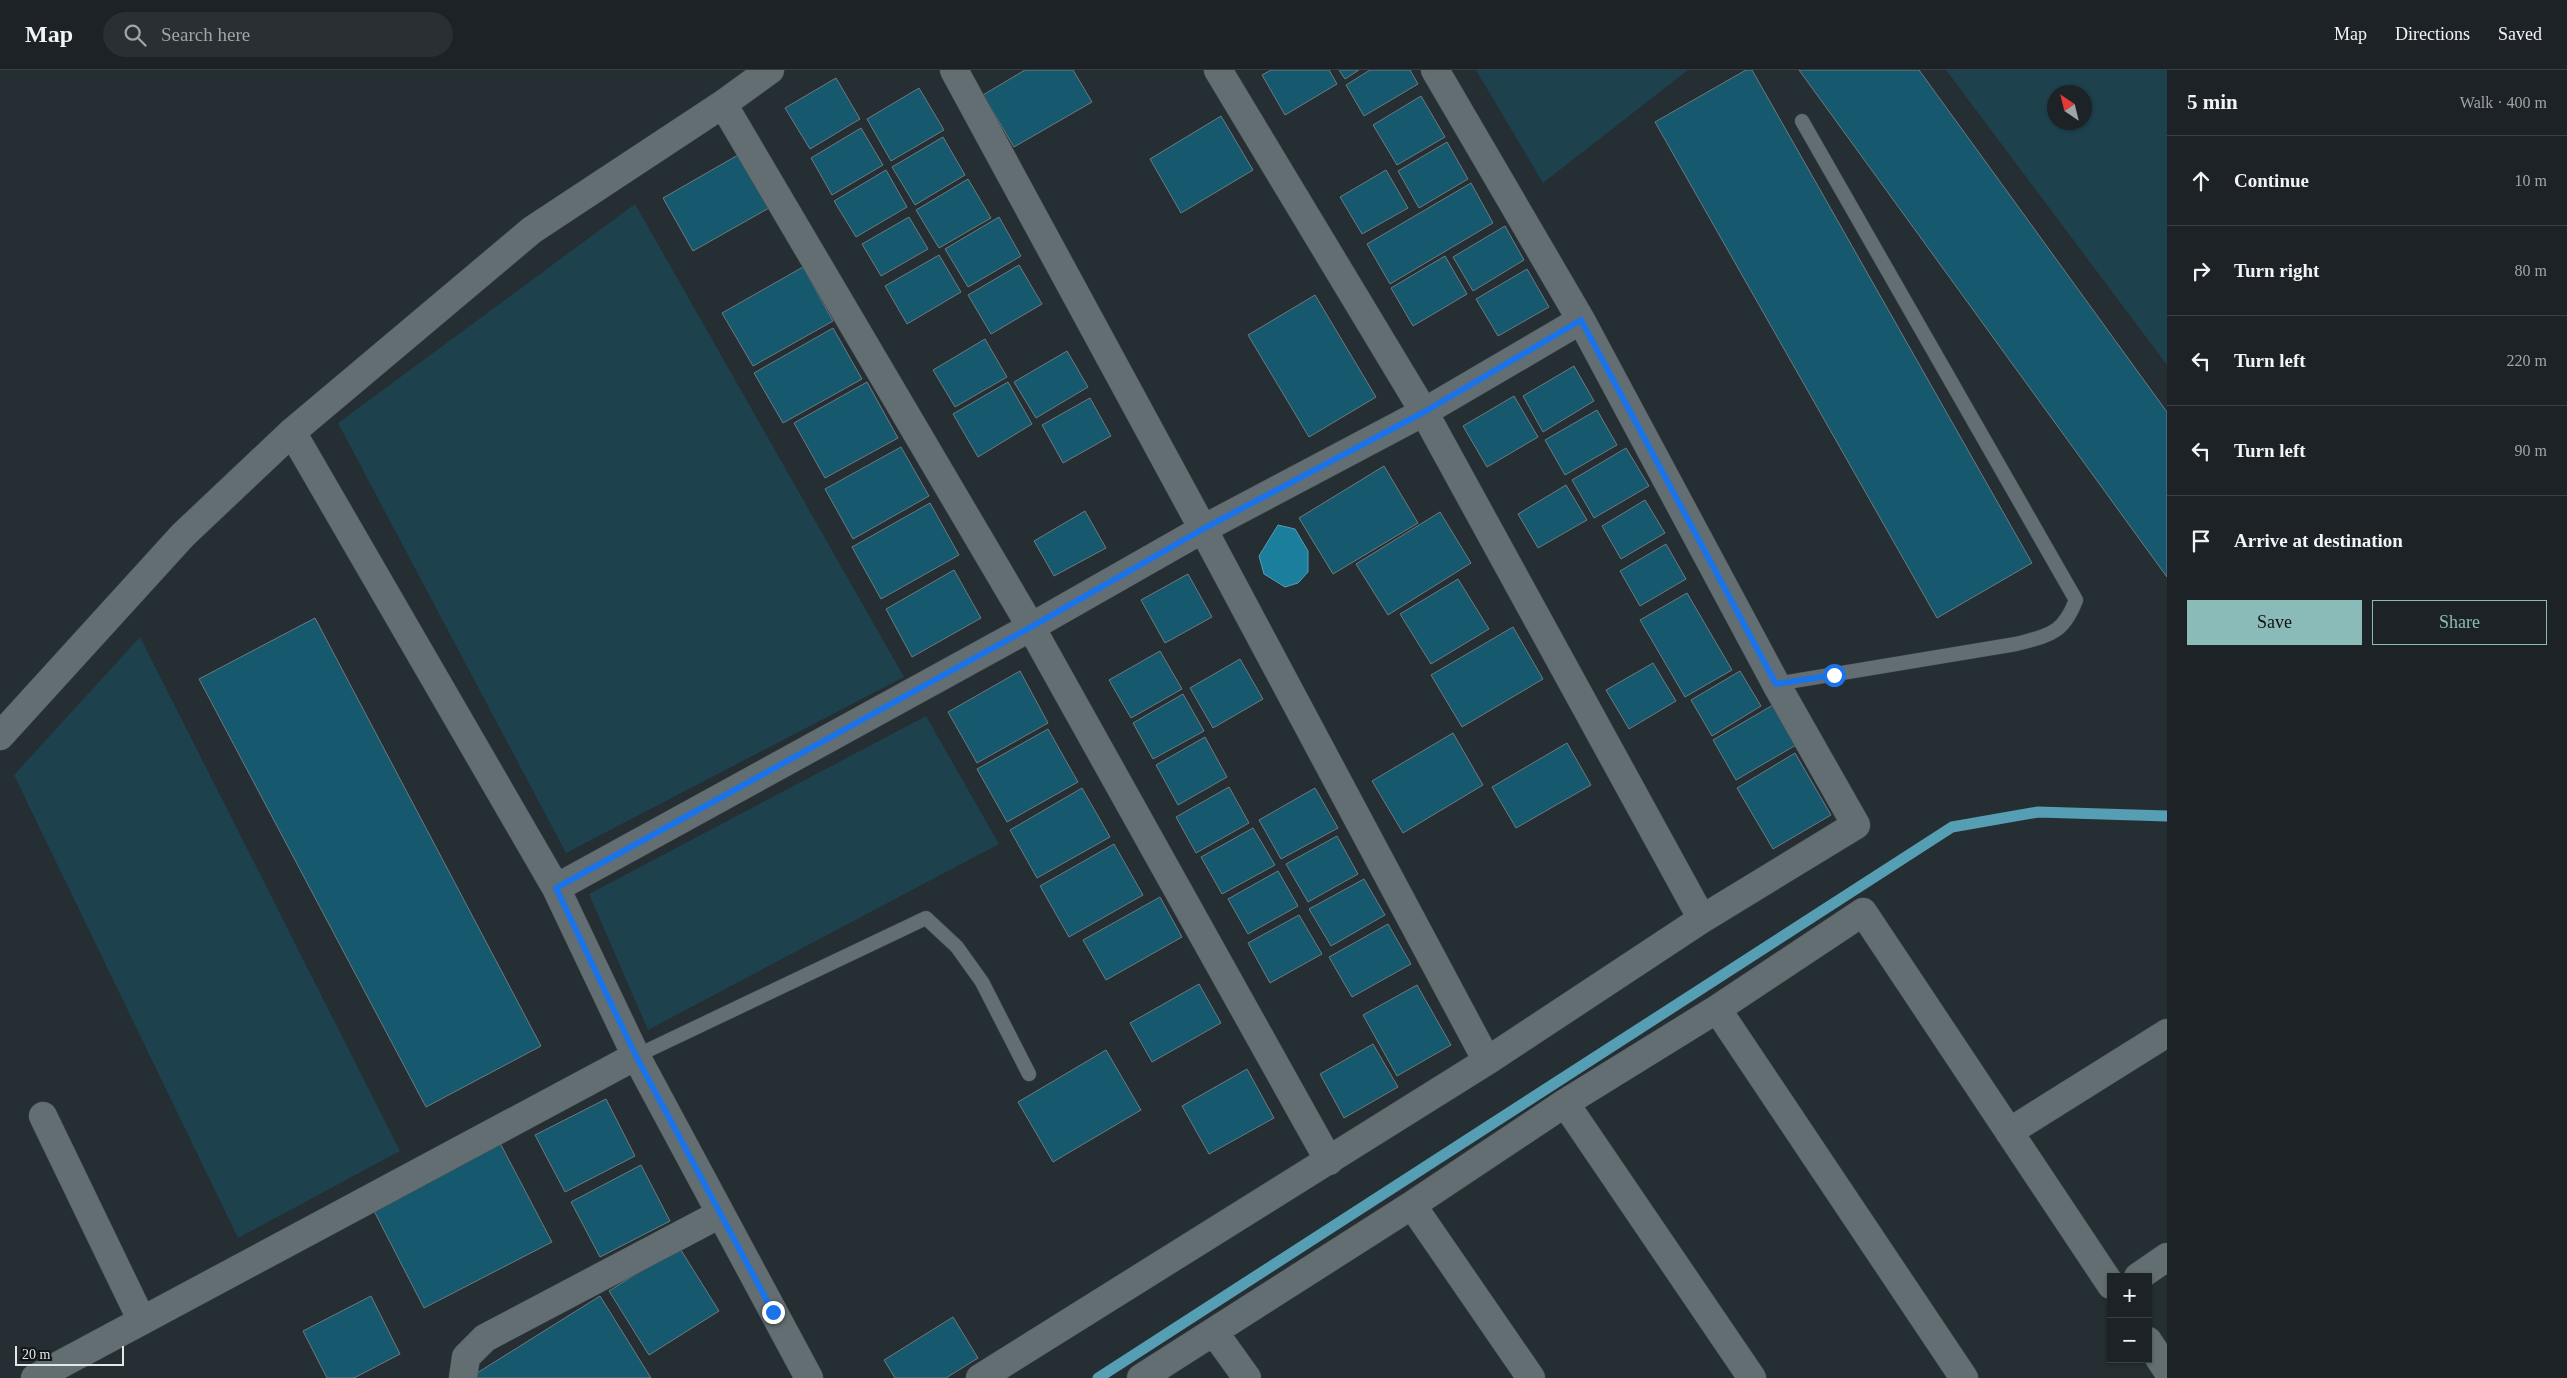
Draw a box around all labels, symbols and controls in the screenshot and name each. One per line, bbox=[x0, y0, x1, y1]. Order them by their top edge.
search box bbox=[103, 12, 453, 57]
text: Map bbox=[25, 21, 73, 47]
icon: search bbox=[121, 21, 149, 49]
text: Search here bbox=[161, 24, 250, 45]
text: Map bbox=[2334, 24, 2367, 44]
text: Directions bbox=[2395, 24, 2470, 44]
text: Saved bbox=[2498, 24, 2542, 44]
north arrow bbox=[2047, 85, 2092, 130]
text: 5 min bbox=[2187, 90, 2238, 114]
text: Walk · 400 m bbox=[2460, 94, 2547, 111]
icon: ahead bbox=[2187, 167, 2215, 195]
text: Continue bbox=[2234, 170, 2309, 191]
text: 10 m bbox=[2515, 172, 2547, 189]
icon: right bbox=[2187, 257, 2215, 285]
text: Turn right bbox=[2234, 260, 2319, 281]
text: 80 m bbox=[2515, 262, 2547, 279]
icon: left bbox=[2187, 347, 2215, 375]
text: Turn left bbox=[2234, 350, 2306, 371]
text: 220 m bbox=[2507, 352, 2547, 369]
icon: left bbox=[2187, 437, 2215, 465]
text: Turn left bbox=[2234, 440, 2306, 461]
text: 90 m bbox=[2515, 442, 2547, 459]
icon: arrive bbox=[2187, 527, 2215, 555]
text: Arrive at destination bbox=[2234, 530, 2403, 551]
button: Save bbox=[2187, 600, 2362, 645]
button: Share bbox=[2372, 600, 2547, 645]
route start bbox=[1823, 664, 1846, 687]
map controls bbox=[2107, 1273, 2152, 1363]
button: + bbox=[2107, 1273, 2152, 1318]
route end bbox=[762, 1301, 785, 1324]
button: − bbox=[2107, 1318, 2152, 1363]
scale bar bbox=[15, 1343, 124, 1366]
text: 20 m bbox=[22, 1347, 50, 1362]

